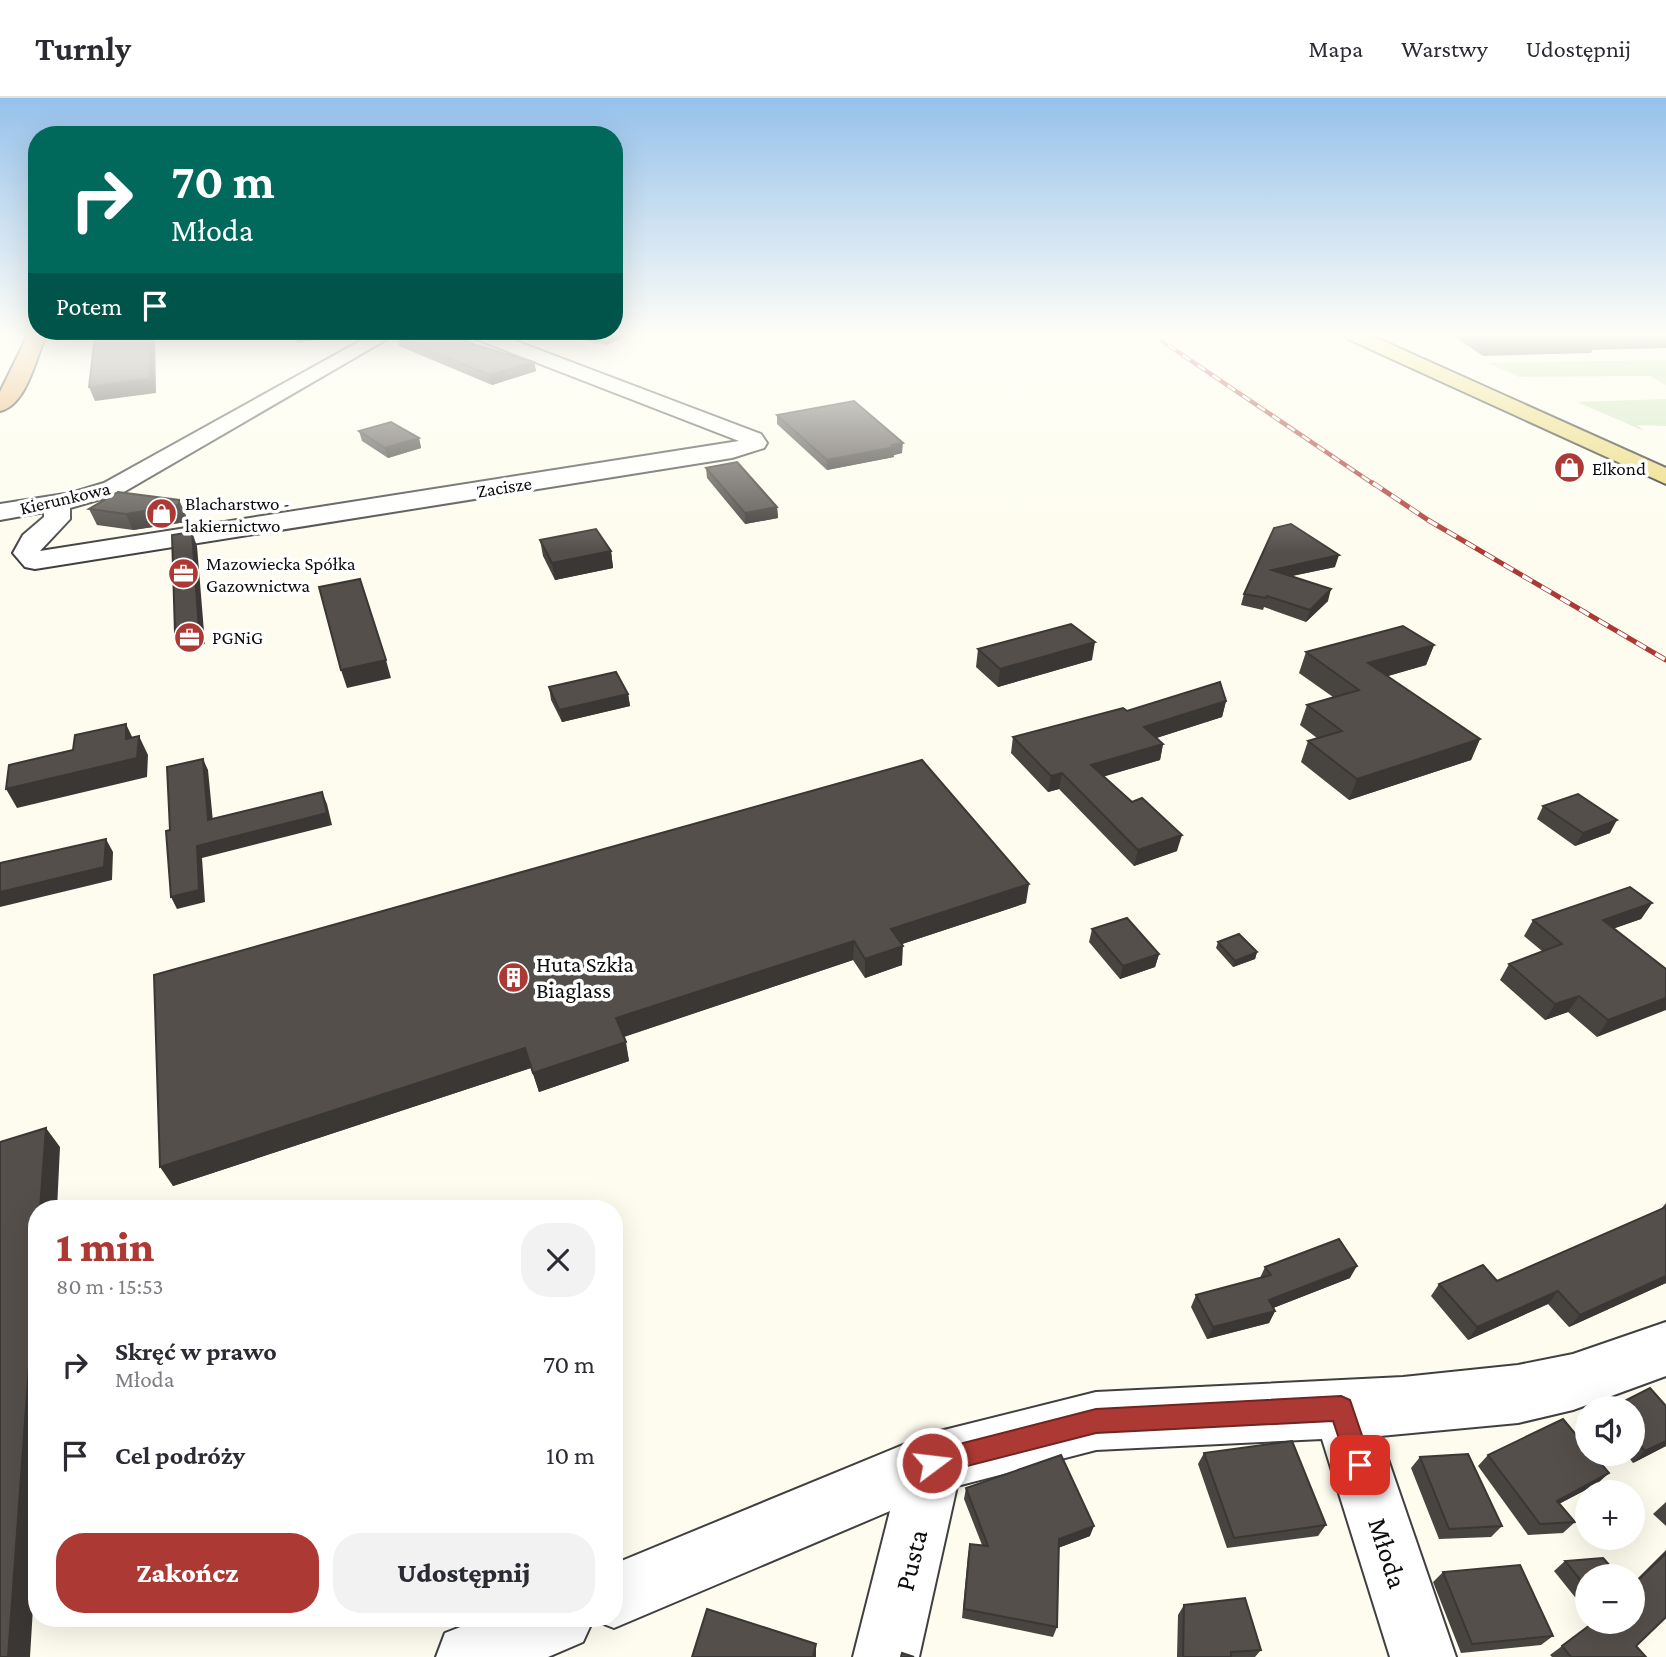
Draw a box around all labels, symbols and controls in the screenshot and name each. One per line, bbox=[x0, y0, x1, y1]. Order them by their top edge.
text: Turnly bbox=[35, 30, 131, 67]
text: Mapa bbox=[1308, 35, 1363, 62]
text: Warstwy bbox=[1401, 35, 1488, 62]
text: Udostępnij bbox=[1526, 35, 1631, 62]
icon: right bbox=[56, 154, 147, 245]
text: 70 m bbox=[171, 154, 275, 209]
text: Młoda bbox=[171, 212, 254, 248]
icon: arrive bbox=[136, 287, 174, 325]
text: Potem bbox=[56, 292, 122, 321]
shop icon: Elkond bbox=[1552, 451, 1586, 485]
place label: Elkond bbox=[1592, 458, 1646, 479]
street label: Zacisze bbox=[475, 472, 533, 502]
street label: Kierunkowa bbox=[18, 477, 112, 519]
place label: Blacharstwo - lakiernictwo bbox=[185, 493, 290, 536]
shop icon: Blacharstwo - lakiernictwo bbox=[145, 497, 179, 531]
place label: Mazowiecka Spółka Gazownictwa bbox=[206, 553, 356, 596]
office icon: Mazowiecka Spółka Gazownictwa bbox=[166, 557, 200, 591]
office icon: PGNiG bbox=[172, 620, 206, 654]
place label: PGNiG bbox=[212, 627, 263, 648]
place label: Huta Szkła Biaglass bbox=[536, 951, 634, 1003]
building icon: Huta Szkła Biaglass bbox=[496, 960, 530, 994]
text: 1 min bbox=[56, 1223, 154, 1270]
button: close bbox=[521, 1223, 595, 1297]
text: 80 m · 15:53 bbox=[56, 1273, 164, 1299]
text: Skręć w prawo bbox=[115, 1337, 277, 1366]
icon: right bbox=[56, 1346, 94, 1384]
text: 70 m bbox=[543, 1350, 595, 1379]
text: Młoda bbox=[115, 1366, 174, 1392]
map controls bbox=[1575, 1396, 1645, 1634]
button: sound bbox=[1575, 1396, 1645, 1466]
position arrow bbox=[895, 1426, 969, 1500]
pin bbox=[1330, 1435, 1390, 1495]
icon: arrive bbox=[56, 1437, 94, 1475]
text: Cel podróży bbox=[115, 1441, 245, 1470]
text: 10 m bbox=[546, 1441, 595, 1470]
icon: arrive bbox=[1341, 1446, 1379, 1484]
button: + bbox=[1575, 1480, 1645, 1550]
street label: Młoda bbox=[1362, 1514, 1414, 1592]
street label: Pusta bbox=[888, 1526, 934, 1594]
button: Zakończ bbox=[56, 1533, 319, 1613]
button: Udostępnij bbox=[333, 1533, 595, 1613]
button: − bbox=[1575, 1564, 1645, 1634]

